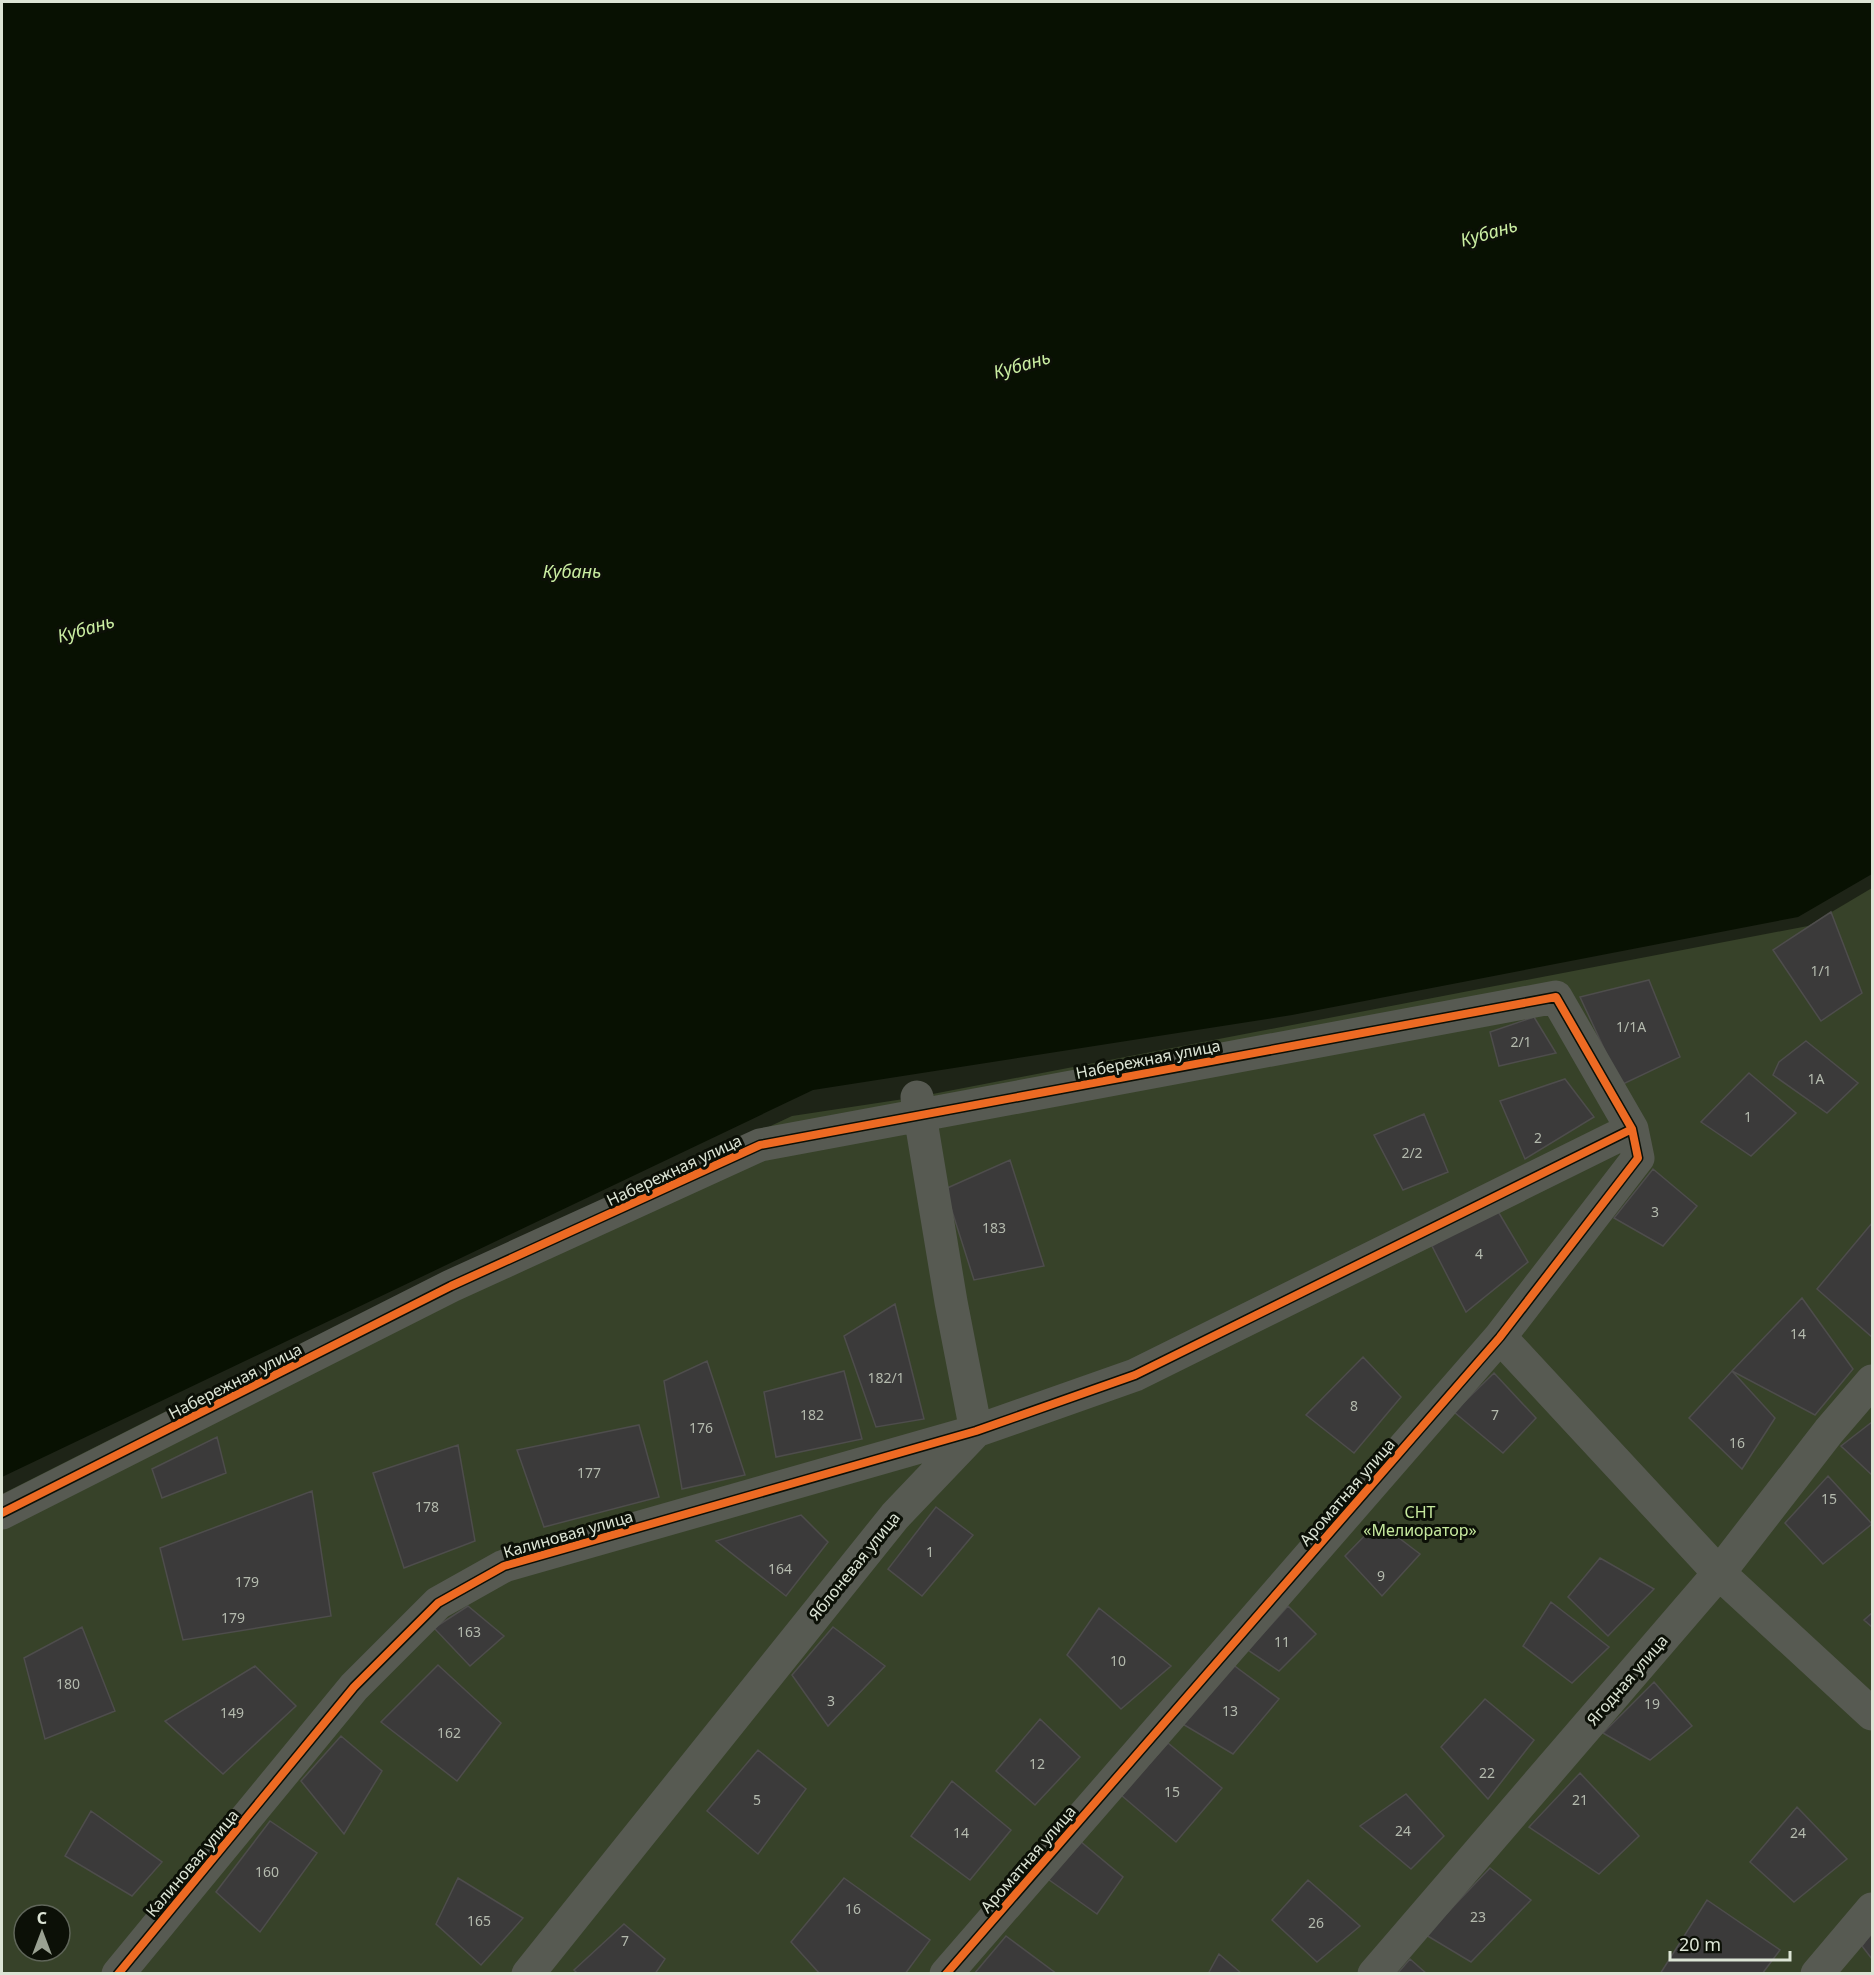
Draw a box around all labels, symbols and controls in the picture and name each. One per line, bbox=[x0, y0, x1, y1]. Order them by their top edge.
water label: Кубань bbox=[1457, 212, 1520, 252]
water label: Кубань bbox=[990, 344, 1053, 384]
water label: Кубань bbox=[543, 559, 601, 583]
water label: Кубань bbox=[54, 608, 117, 648]
house number: 1/1 bbox=[1810, 961, 1832, 980]
house number: 1/1А bbox=[1616, 1017, 1646, 1036]
house number: 2/1 bbox=[1510, 1032, 1532, 1051]
street label: Набережная улица bbox=[1074, 1034, 1222, 1084]
house number: 1А bbox=[1808, 1069, 1825, 1088]
house number: 1 bbox=[1744, 1107, 1752, 1126]
house number: 2 bbox=[1534, 1128, 1542, 1147]
street label: Набережная улица bbox=[603, 1129, 745, 1211]
house number: 2/2 bbox=[1401, 1143, 1423, 1162]
house number: 3 bbox=[1651, 1202, 1659, 1221]
house number: 183 bbox=[982, 1218, 1006, 1237]
house number: 4 bbox=[1475, 1244, 1483, 1263]
house number: 14 bbox=[1790, 1324, 1806, 1343]
street label: Набережная улица bbox=[165, 1338, 305, 1424]
house number: 182/1 bbox=[867, 1368, 905, 1387]
house number: 8 bbox=[1350, 1396, 1358, 1415]
house number: 182 bbox=[800, 1405, 824, 1424]
house number: 7 bbox=[1491, 1405, 1499, 1424]
house number: 176 bbox=[689, 1418, 713, 1437]
house number: 16 bbox=[1729, 1433, 1745, 1452]
street label: Ароматная улица bbox=[1294, 1434, 1400, 1550]
house number: 177 bbox=[577, 1463, 601, 1482]
house number: 15 bbox=[1821, 1489, 1837, 1508]
house number: 178 bbox=[415, 1497, 439, 1516]
park label: СНТ «Мелиоратор» bbox=[1363, 1501, 1477, 1541]
street label: Калиновая улица bbox=[501, 1505, 635, 1563]
street label: Яблоневая улица bbox=[803, 1507, 905, 1625]
house number: 1 bbox=[926, 1542, 934, 1561]
house number: 164 bbox=[768, 1559, 792, 1578]
house number: 9 bbox=[1377, 1566, 1385, 1585]
house number: 179 bbox=[235, 1572, 259, 1591]
house number: 179 bbox=[221, 1608, 245, 1627]
house number: 163 bbox=[457, 1622, 481, 1641]
street label: Ягодная улица bbox=[1581, 1630, 1673, 1730]
house number: 11 bbox=[1274, 1632, 1290, 1651]
house number: 10 bbox=[1110, 1651, 1126, 1670]
house number: 180 bbox=[56, 1674, 80, 1693]
house number: 3 bbox=[827, 1691, 835, 1710]
house number: 19 bbox=[1644, 1694, 1660, 1713]
house number: 13 bbox=[1222, 1701, 1238, 1720]
house number: 149 bbox=[220, 1703, 244, 1722]
house number: 162 bbox=[437, 1723, 461, 1742]
house number: 12 bbox=[1029, 1754, 1045, 1773]
house number: 22 bbox=[1479, 1763, 1495, 1782]
house number: 15 bbox=[1164, 1782, 1180, 1801]
house number: 5 bbox=[753, 1790, 761, 1809]
house number: 21 bbox=[1572, 1790, 1588, 1809]
street label: Ароматная улица bbox=[975, 1801, 1081, 1917]
street label: Калиновая улица bbox=[140, 1805, 244, 1921]
house number: 24 bbox=[1395, 1821, 1411, 1840]
house number: 14 bbox=[953, 1823, 969, 1842]
house number: 24 bbox=[1790, 1823, 1806, 1842]
house number: 160 bbox=[255, 1862, 279, 1881]
house number: 16 bbox=[845, 1899, 861, 1918]
north arrow bbox=[12, 1903, 72, 1963]
text: С bbox=[37, 1907, 47, 1929]
house number: 23 bbox=[1470, 1907, 1486, 1926]
house number: 165 bbox=[467, 1911, 491, 1930]
house number: 26 bbox=[1308, 1913, 1324, 1932]
scale bar bbox=[1670, 1924, 1790, 1962]
house number: 7 bbox=[621, 1931, 629, 1950]
text: 20 m bbox=[1679, 1932, 1721, 1956]

